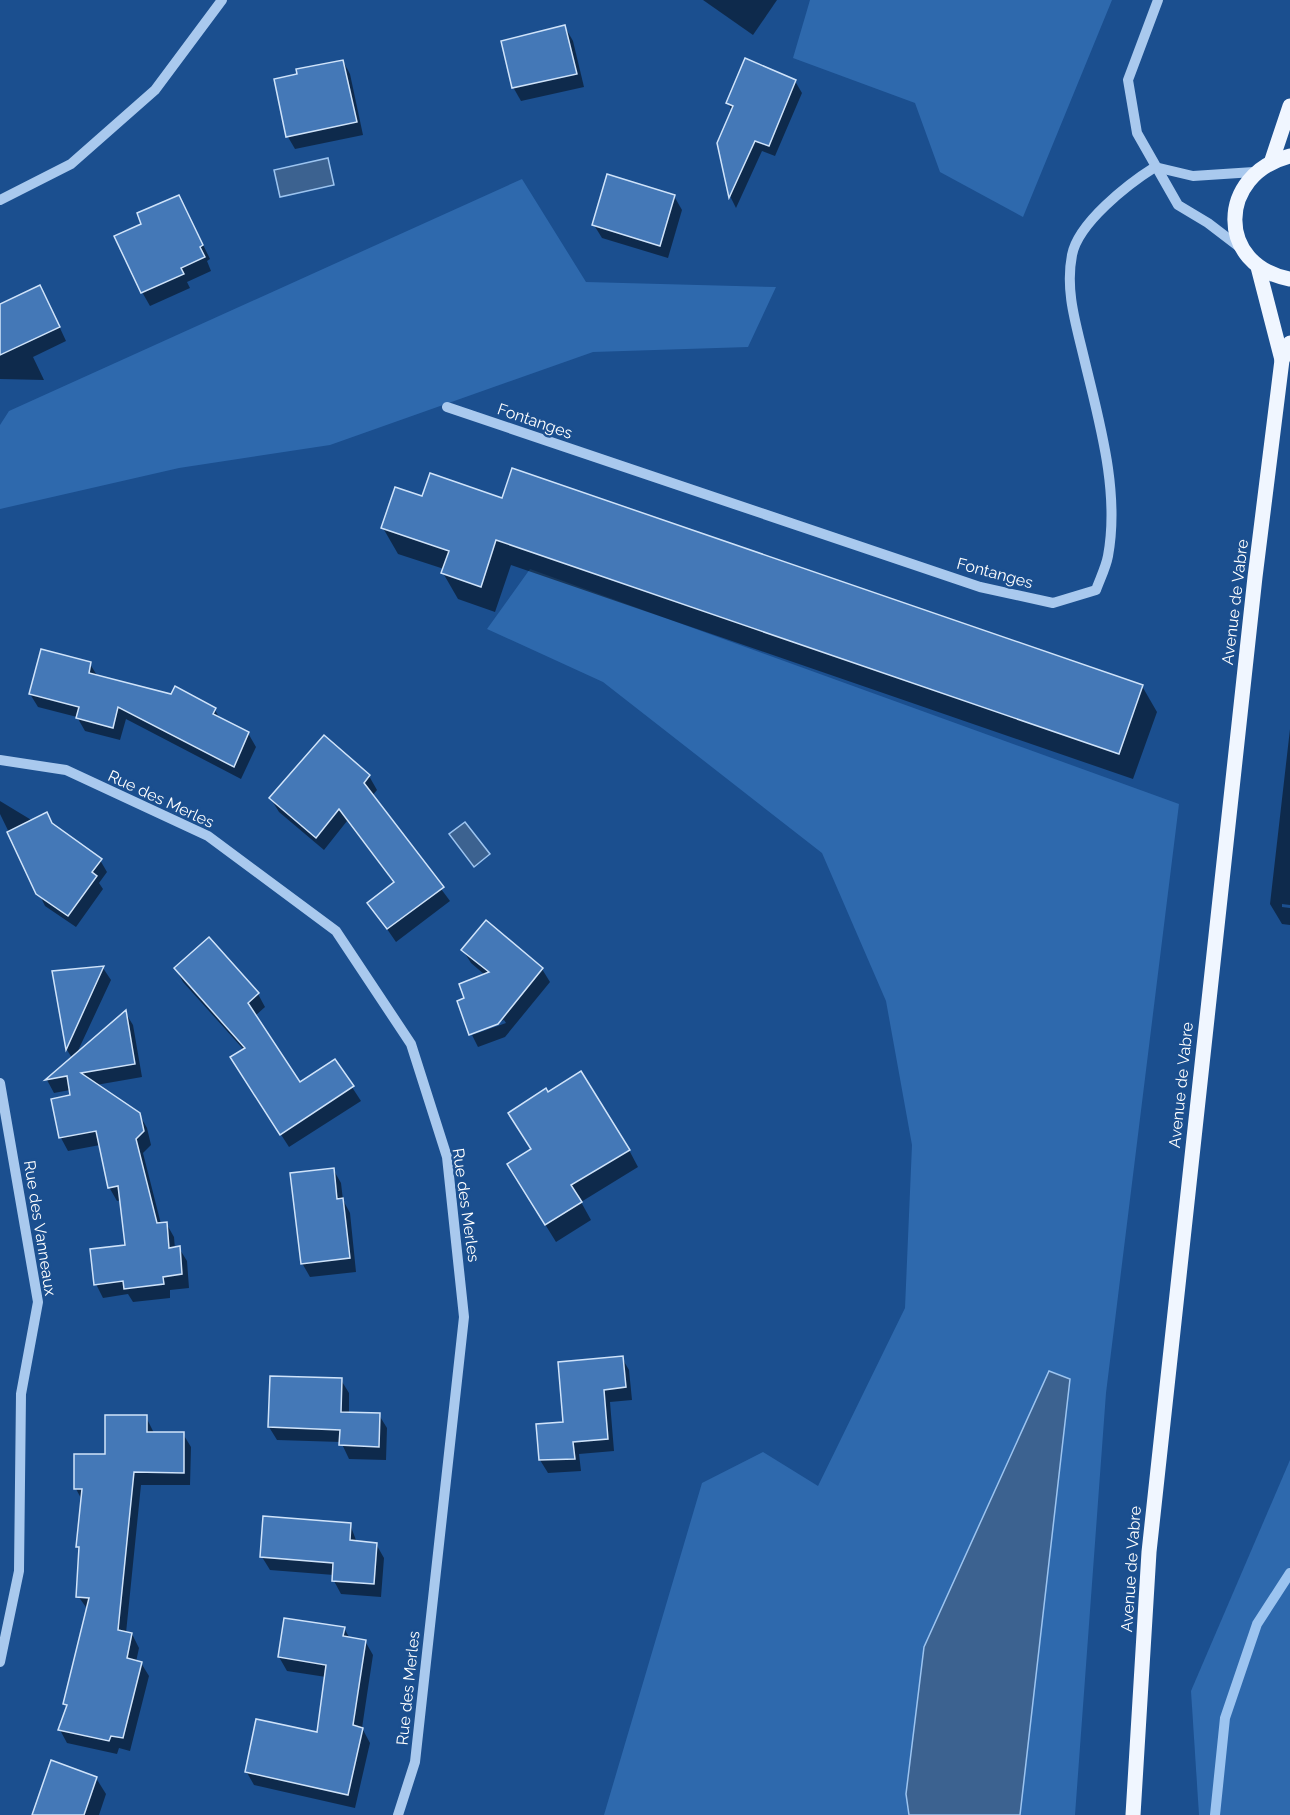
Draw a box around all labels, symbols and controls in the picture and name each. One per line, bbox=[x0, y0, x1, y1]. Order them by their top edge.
street label: Fontanges bbox=[495, 399, 575, 443]
street label: Avenue de Vabre bbox=[1218, 538, 1252, 666]
street label: Fontanges bbox=[955, 554, 1035, 592]
street label: Rue des Merles bbox=[105, 766, 217, 832]
street label: Avenue de Vabre bbox=[1165, 1021, 1197, 1149]
street label: Rue des Merles bbox=[449, 1147, 483, 1263]
street label: Rue des Vanneaux bbox=[20, 1159, 60, 1297]
street label: Avenue de Vabre bbox=[1117, 1505, 1145, 1633]
street label: Rue des Merles bbox=[393, 1630, 423, 1746]

